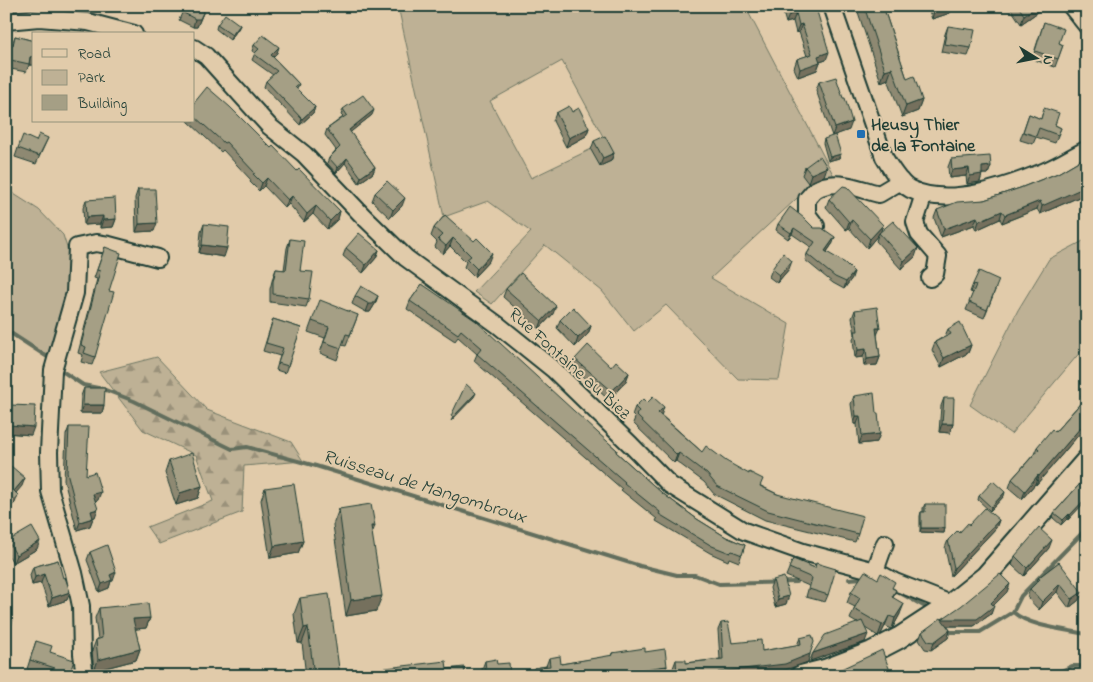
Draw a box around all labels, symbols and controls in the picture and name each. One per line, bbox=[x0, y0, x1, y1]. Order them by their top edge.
legend bbox=[32, 32, 195, 122]
north arrow bbox=[1010, 32, 1060, 82]
text: Road bbox=[78, 43, 111, 65]
text: N bbox=[1036, 54, 1058, 66]
text: Park bbox=[78, 67, 106, 89]
text: Building bbox=[77, 93, 127, 116]
place label: Heusy Thier de la Fontaine bbox=[871, 113, 976, 160]
marker: Heusy Thier de la Fontaine bbox=[855, 128, 867, 140]
street label: Rue Fontaine au Biez bbox=[502, 302, 636, 427]
water label: Ruisseau de Mangombroux bbox=[319, 444, 531, 533]

